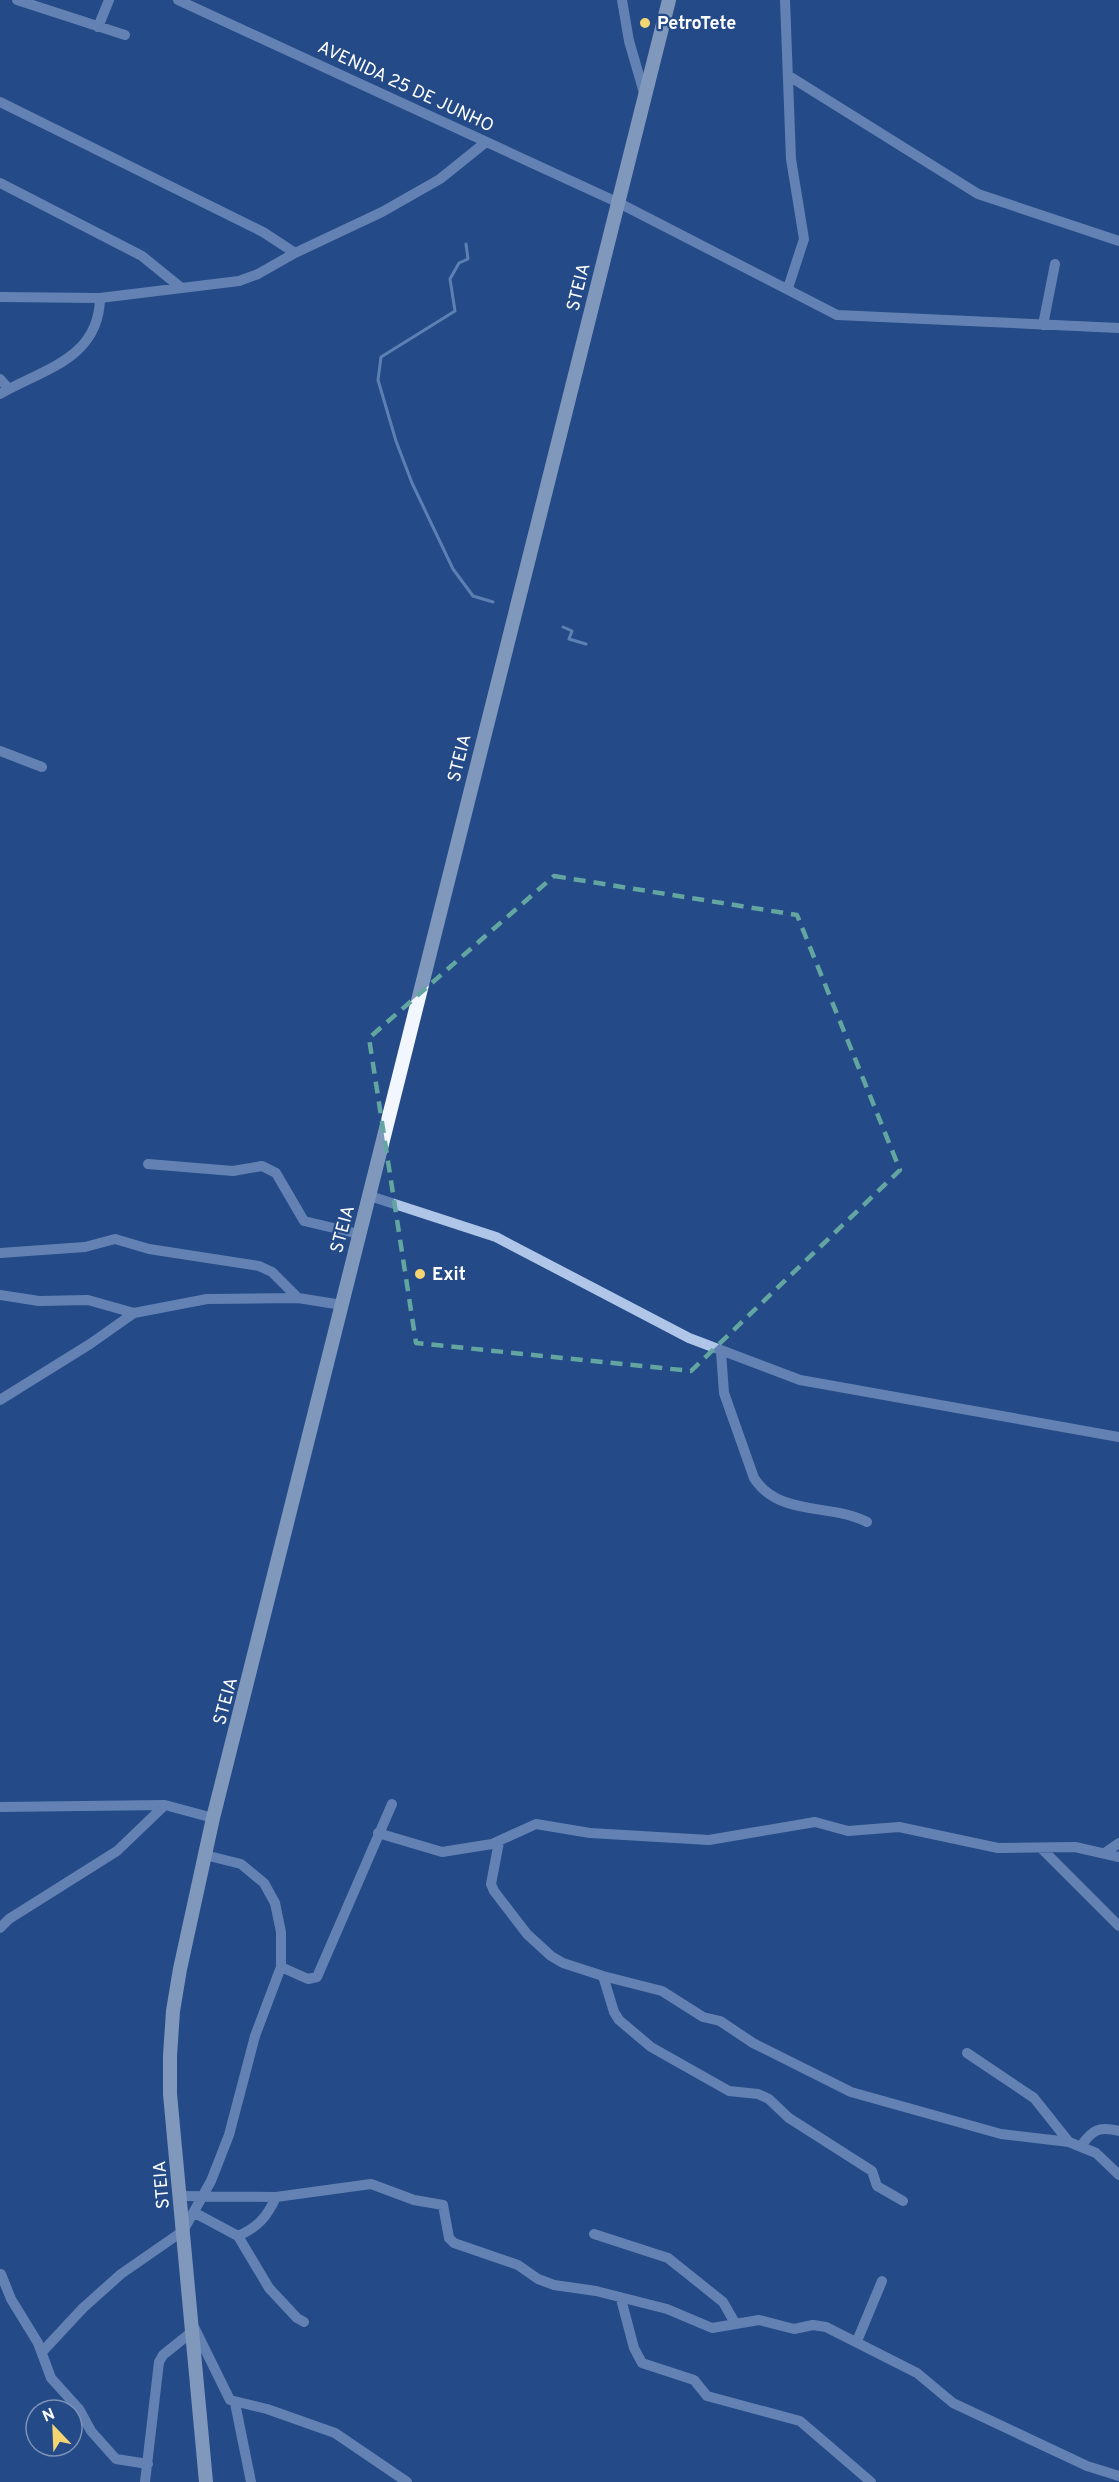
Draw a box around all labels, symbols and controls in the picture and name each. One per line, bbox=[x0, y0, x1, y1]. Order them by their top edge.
place label: PetroTete bbox=[657, 13, 736, 36]
marker: PetroTete bbox=[638, 16, 652, 30]
street label: AVENIDA 25 DE JUNHO bbox=[314, 36, 497, 138]
street label: STEIA bbox=[562, 261, 596, 314]
street label: STEIA bbox=[443, 732, 477, 785]
street label: STEIA bbox=[326, 1203, 361, 1256]
place label: Exit bbox=[432, 1264, 466, 1287]
marker: Exit bbox=[413, 1267, 427, 1281]
street label: STEIA bbox=[209, 1675, 244, 1728]
street label: STEIA bbox=[149, 2160, 176, 2210]
north arrow bbox=[24, 2398, 84, 2458]
text: N bbox=[40, 2405, 58, 2427]

